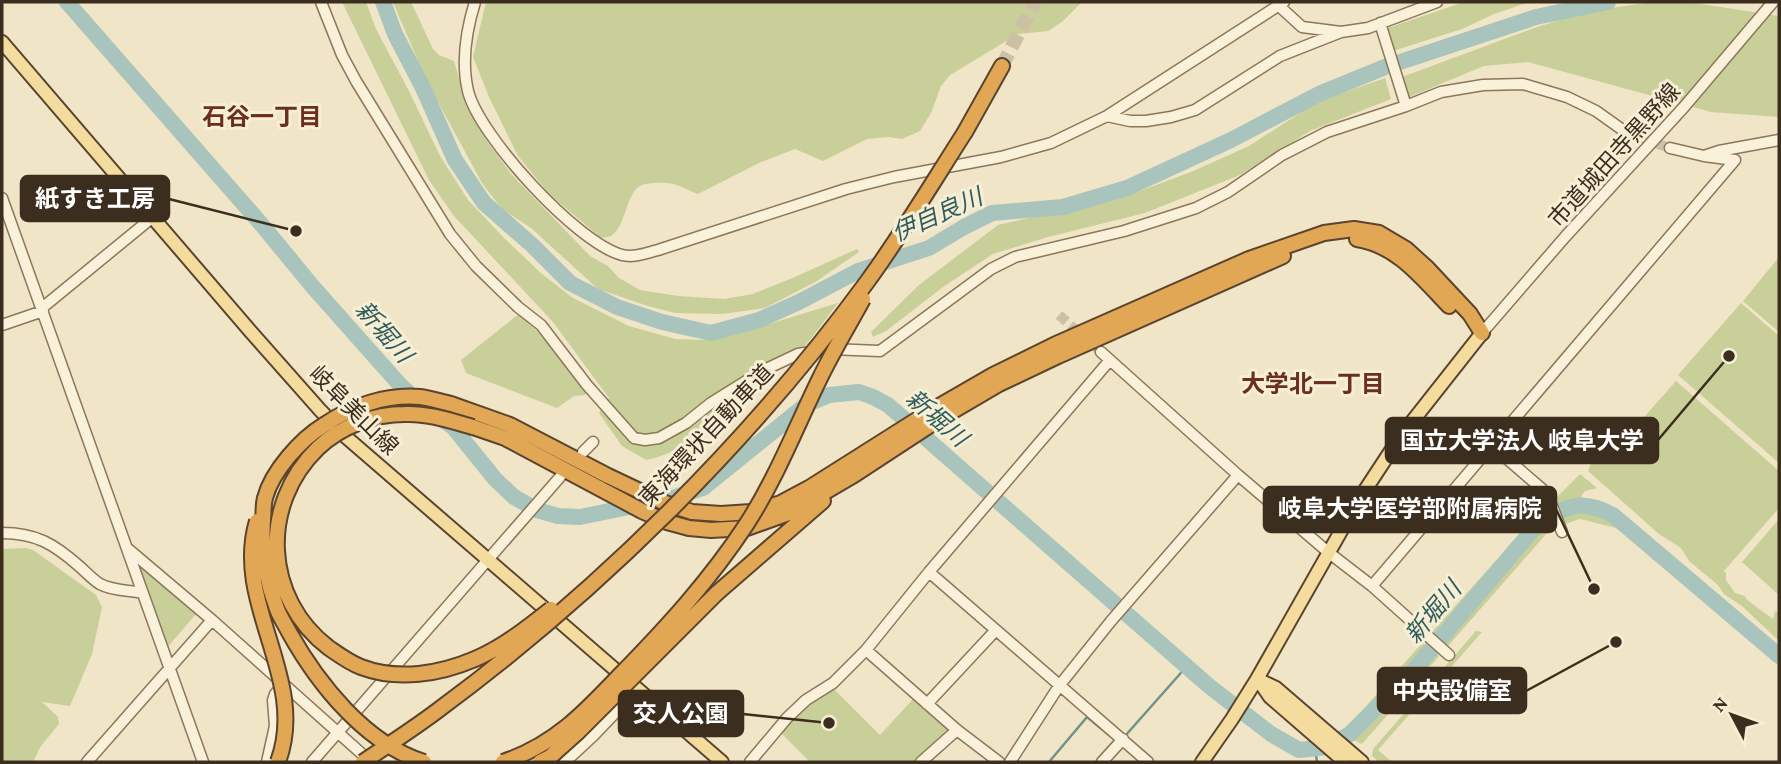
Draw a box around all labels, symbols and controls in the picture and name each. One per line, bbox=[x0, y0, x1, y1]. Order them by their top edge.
street label: 市道城田寺黒野線 bbox=[1543, 78, 1685, 232]
district label: 石谷一丁目 bbox=[202, 103, 322, 130]
callout: 紙すき工房 bbox=[21, 176, 169, 221]
water label: 伊自良川 bbox=[887, 181, 989, 246]
text: 紙すき工房 bbox=[35, 185, 155, 212]
water label: 新堀川 bbox=[351, 296, 420, 370]
street label: 東海環状自動車道 bbox=[634, 359, 778, 511]
street label: 岐阜美山線 bbox=[304, 360, 404, 460]
district label: 大学北一丁目 bbox=[1241, 370, 1385, 397]
water label: 新堀川 bbox=[901, 384, 976, 453]
callout: 国立大学法人 岐阜大学 bbox=[1386, 418, 1658, 463]
text: 国立大学法人 岐阜大学 bbox=[1400, 427, 1644, 454]
callout: 岐阜大学医学部附属病院 bbox=[1264, 487, 1556, 532]
text: 岐阜大学医学部附属病院 bbox=[1278, 495, 1542, 522]
water label: 新堀川 bbox=[1399, 573, 1468, 648]
callout: 中央設備室 bbox=[1378, 668, 1526, 713]
text: 中央設備室 bbox=[1392, 677, 1512, 704]
north arrow bbox=[1697, 680, 1767, 750]
callout: 交人公園 bbox=[619, 691, 743, 736]
text: N bbox=[1707, 692, 1732, 716]
text: 交人公園 bbox=[633, 700, 729, 727]

